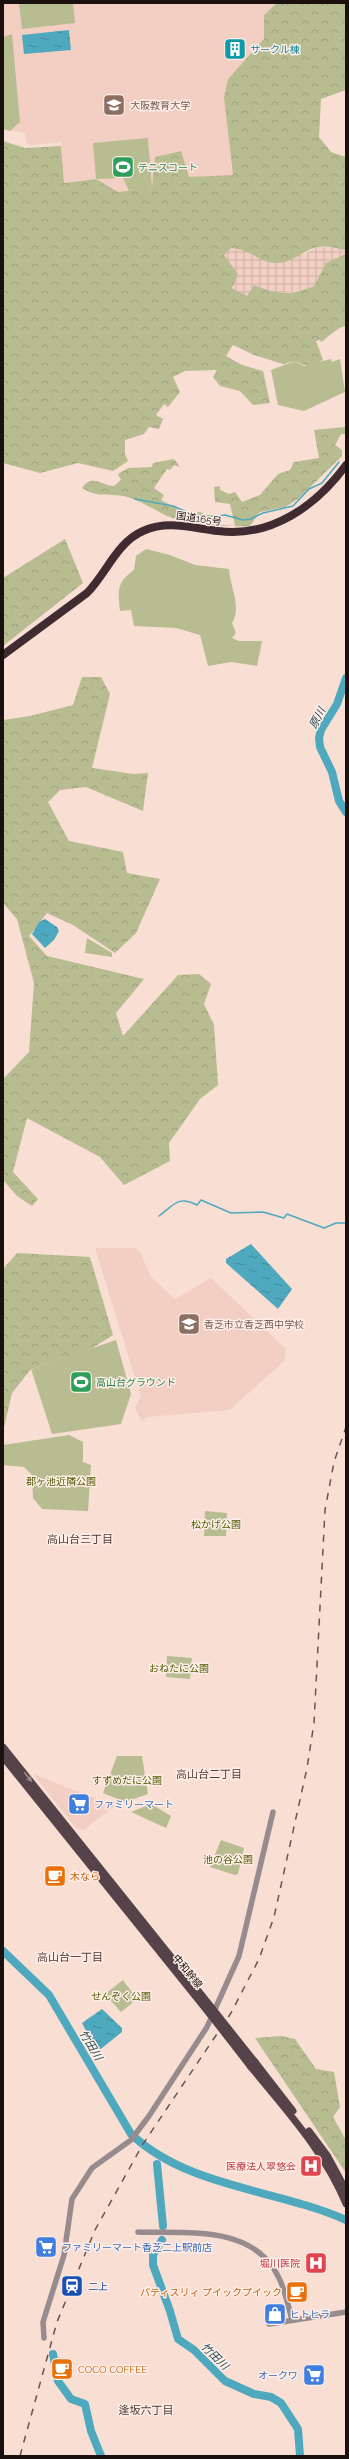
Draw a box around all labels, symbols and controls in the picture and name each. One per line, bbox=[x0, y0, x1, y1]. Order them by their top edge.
building icon: サークル棟 bbox=[222, 36, 248, 62]
place label: サークル棟 bbox=[250, 44, 300, 55]
school or university icon: 大阪教育大学 bbox=[101, 92, 127, 118]
place label: 大阪教育大学 bbox=[130, 100, 190, 111]
sports icon: テニスコート bbox=[110, 154, 136, 180]
place label: テニスコート bbox=[138, 162, 198, 173]
street label: 国道165号 bbox=[176, 510, 222, 527]
water label: 原川 bbox=[307, 705, 329, 731]
school or university icon: 香芝市立香芝西中学校 bbox=[176, 1311, 202, 1337]
place label: 香芝市立香芝西中学校 bbox=[204, 1319, 304, 1330]
sports icon: 高山台グラウンド bbox=[68, 1369, 94, 1395]
place label: 高山台グラウンド bbox=[96, 1377, 176, 1388]
park label: 郡ヶ池近隣公園 bbox=[26, 1476, 96, 1487]
park label: 松かげ公園 bbox=[191, 1519, 241, 1530]
district label: 高山台三丁目 bbox=[47, 1533, 113, 1546]
park label: おねたに公園 bbox=[149, 1663, 209, 1674]
district label: 高山台二丁目 bbox=[176, 1768, 242, 1781]
one-way arrow bbox=[23, 1772, 32, 1782]
park label: すずめだに公園 bbox=[92, 1775, 162, 1786]
supermarket icon: ファミリーマート bbox=[66, 1791, 92, 1817]
place label: ファミリーマート bbox=[94, 1799, 174, 1810]
park label: 池の谷公園 bbox=[203, 1854, 253, 1865]
cafe icon: 木なら bbox=[42, 1863, 68, 1889]
place label: 木なら bbox=[70, 1871, 100, 1882]
district label: 高山台一丁目 bbox=[37, 1951, 103, 1964]
street label: 中和幹線 bbox=[171, 1952, 204, 1990]
park label: せんぞく公園 bbox=[91, 1991, 151, 2002]
water label: 竹田川 bbox=[77, 2028, 105, 2064]
hospital icon: 医療法人翠悠会 bbox=[298, 2153, 324, 2179]
place label: 医療法人翠悠会 bbox=[226, 2161, 296, 2172]
supermarket icon: ファミリーマート香芝二上駅前店 bbox=[33, 2234, 59, 2260]
place label: ファミリーマート香芝二上駅前店 bbox=[62, 2242, 212, 2253]
hospital icon: 堀川医院 bbox=[303, 2250, 329, 2276]
place label: 堀川医院 bbox=[260, 2258, 300, 2269]
station icon: 二上 bbox=[59, 2273, 85, 2299]
cafe icon: パティスリィ プイックプイック bbox=[284, 2279, 310, 2305]
place label: 二上 bbox=[88, 2281, 108, 2292]
place label: パティスリィ プイックプイック bbox=[140, 2287, 282, 2298]
shop icon: ヒトヒラ bbox=[262, 2301, 288, 2327]
place label: ヒトヒラ bbox=[290, 2309, 330, 2320]
water label: 竹田川 bbox=[198, 2340, 232, 2373]
cafe icon: COCO COFFEE bbox=[49, 2356, 75, 2382]
supermarket icon: オークワ bbox=[301, 2362, 327, 2388]
place label: COCO COFFEE bbox=[78, 2364, 147, 2375]
place label: オークワ bbox=[258, 2370, 298, 2381]
district label: 逢坂六丁目 bbox=[119, 2404, 174, 2417]

